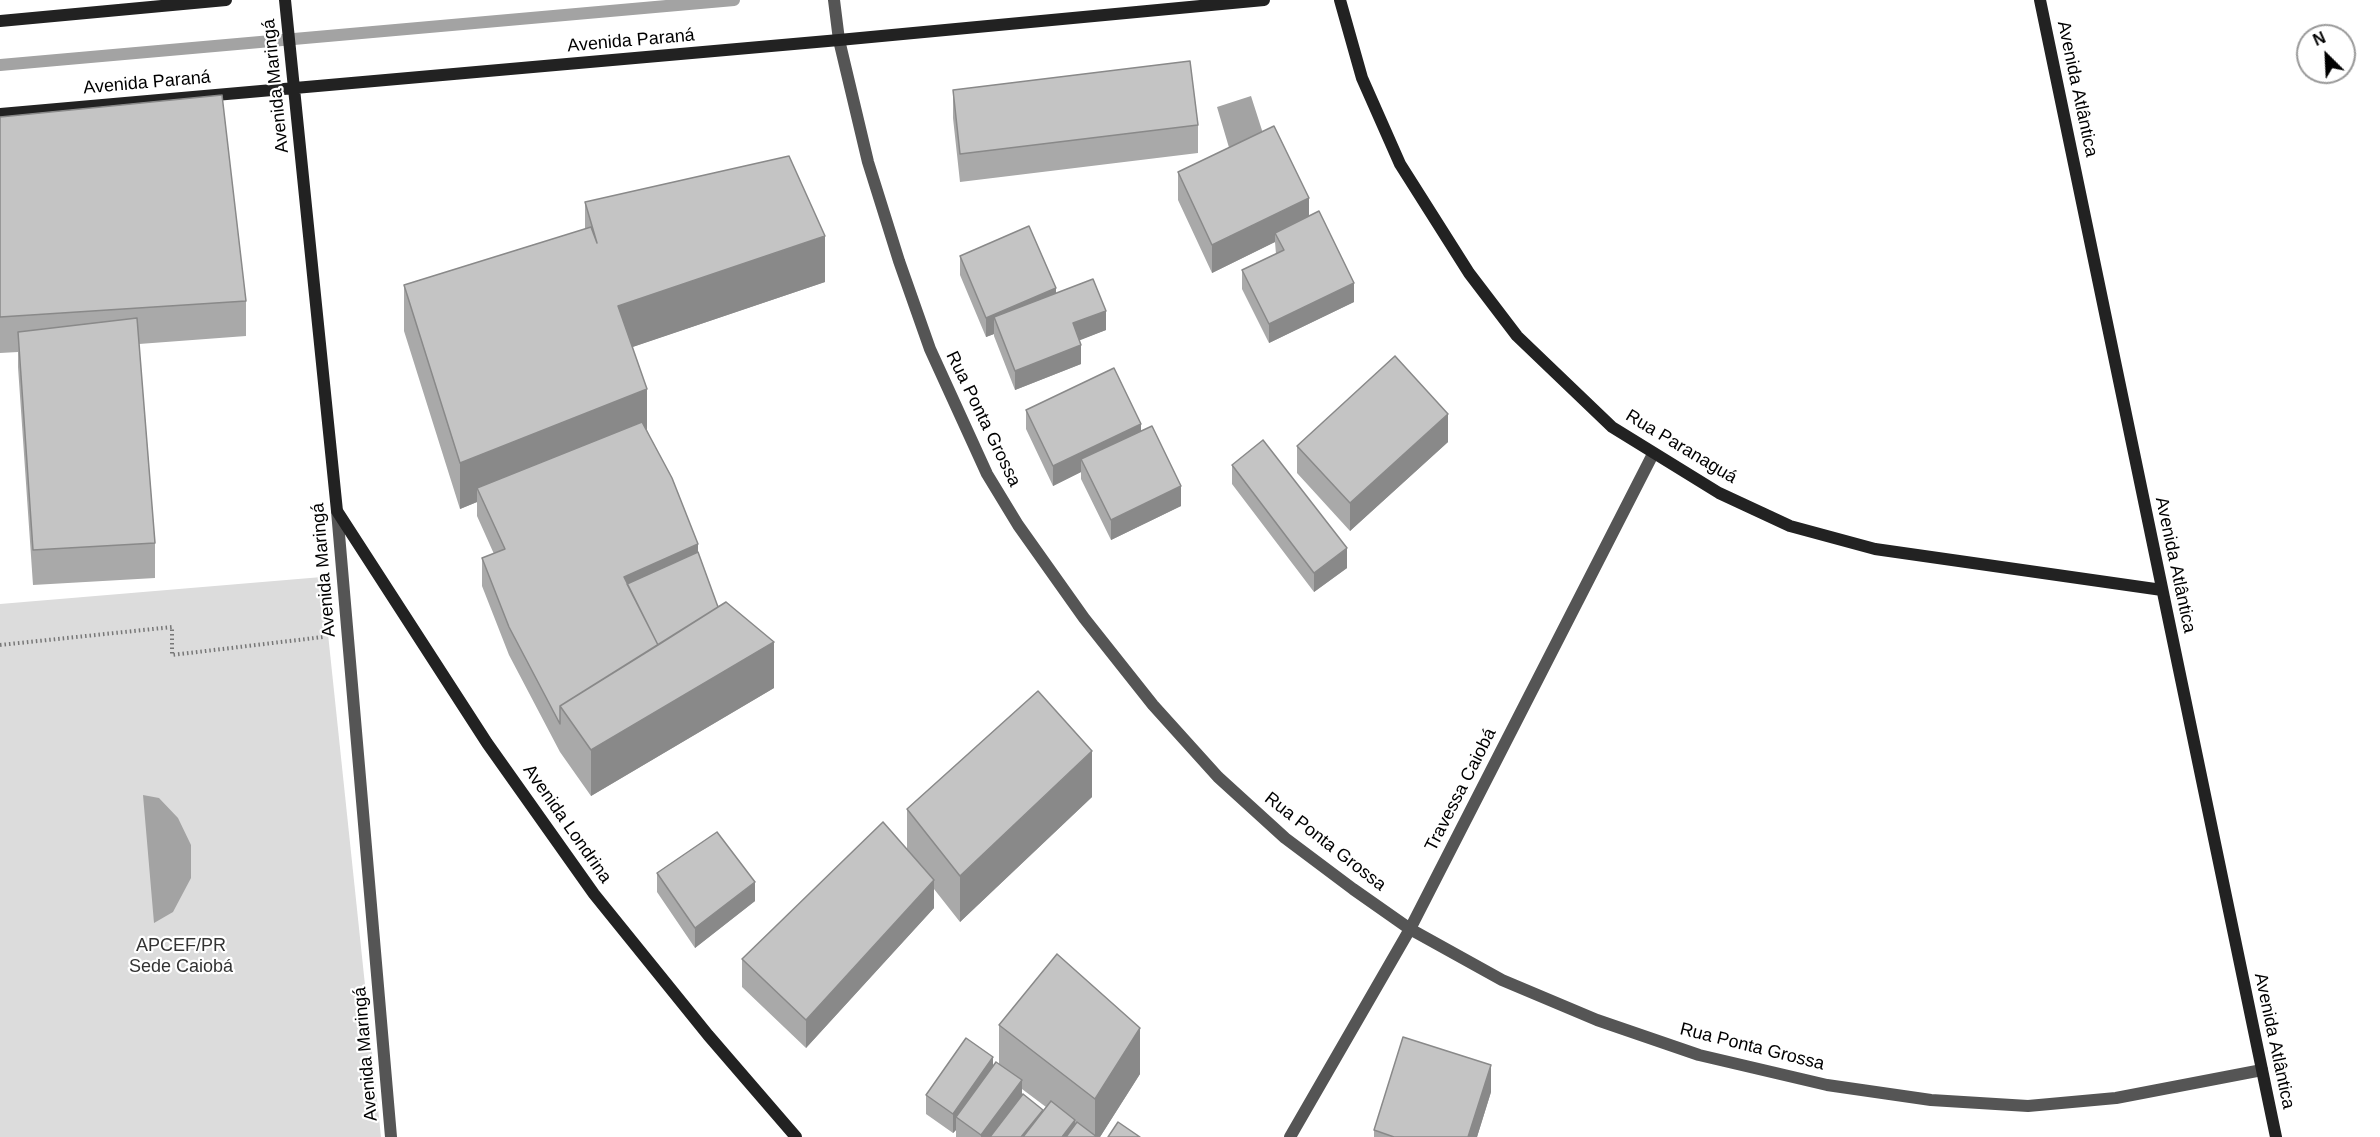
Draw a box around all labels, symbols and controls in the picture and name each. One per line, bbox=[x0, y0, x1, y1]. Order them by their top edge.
street label: Avenida Maringá bbox=[258, 18, 294, 154]
street label: Avenida Atlântica bbox=[2052, 19, 2102, 159]
north arrow bbox=[2296, 24, 2356, 84]
street label: Avenida Paraná bbox=[566, 25, 696, 57]
text: N bbox=[2311, 29, 2328, 49]
street label: Avenida Paraná bbox=[82, 67, 212, 99]
street label: Rua Ponta Grossa bbox=[941, 348, 1025, 490]
street label: Rua Paranaguá bbox=[1621, 405, 1741, 489]
street label: Avenida Atlântica bbox=[2150, 495, 2200, 635]
street label: Avenida Maringá bbox=[307, 502, 341, 638]
street label: Travessa Caiobá bbox=[1421, 725, 1501, 855]
street label: Avenida Londrina bbox=[518, 761, 616, 887]
street label: Rua Ponta Grossa bbox=[1260, 788, 1390, 896]
park label: APCEF/PR Sede Caiobá bbox=[129, 935, 233, 978]
street label: Avenida Atlântica bbox=[2249, 971, 2299, 1111]
street label: Avenida Maringá bbox=[349, 986, 383, 1122]
street label: Rua Ponta Grossa bbox=[1678, 1019, 1826, 1075]

